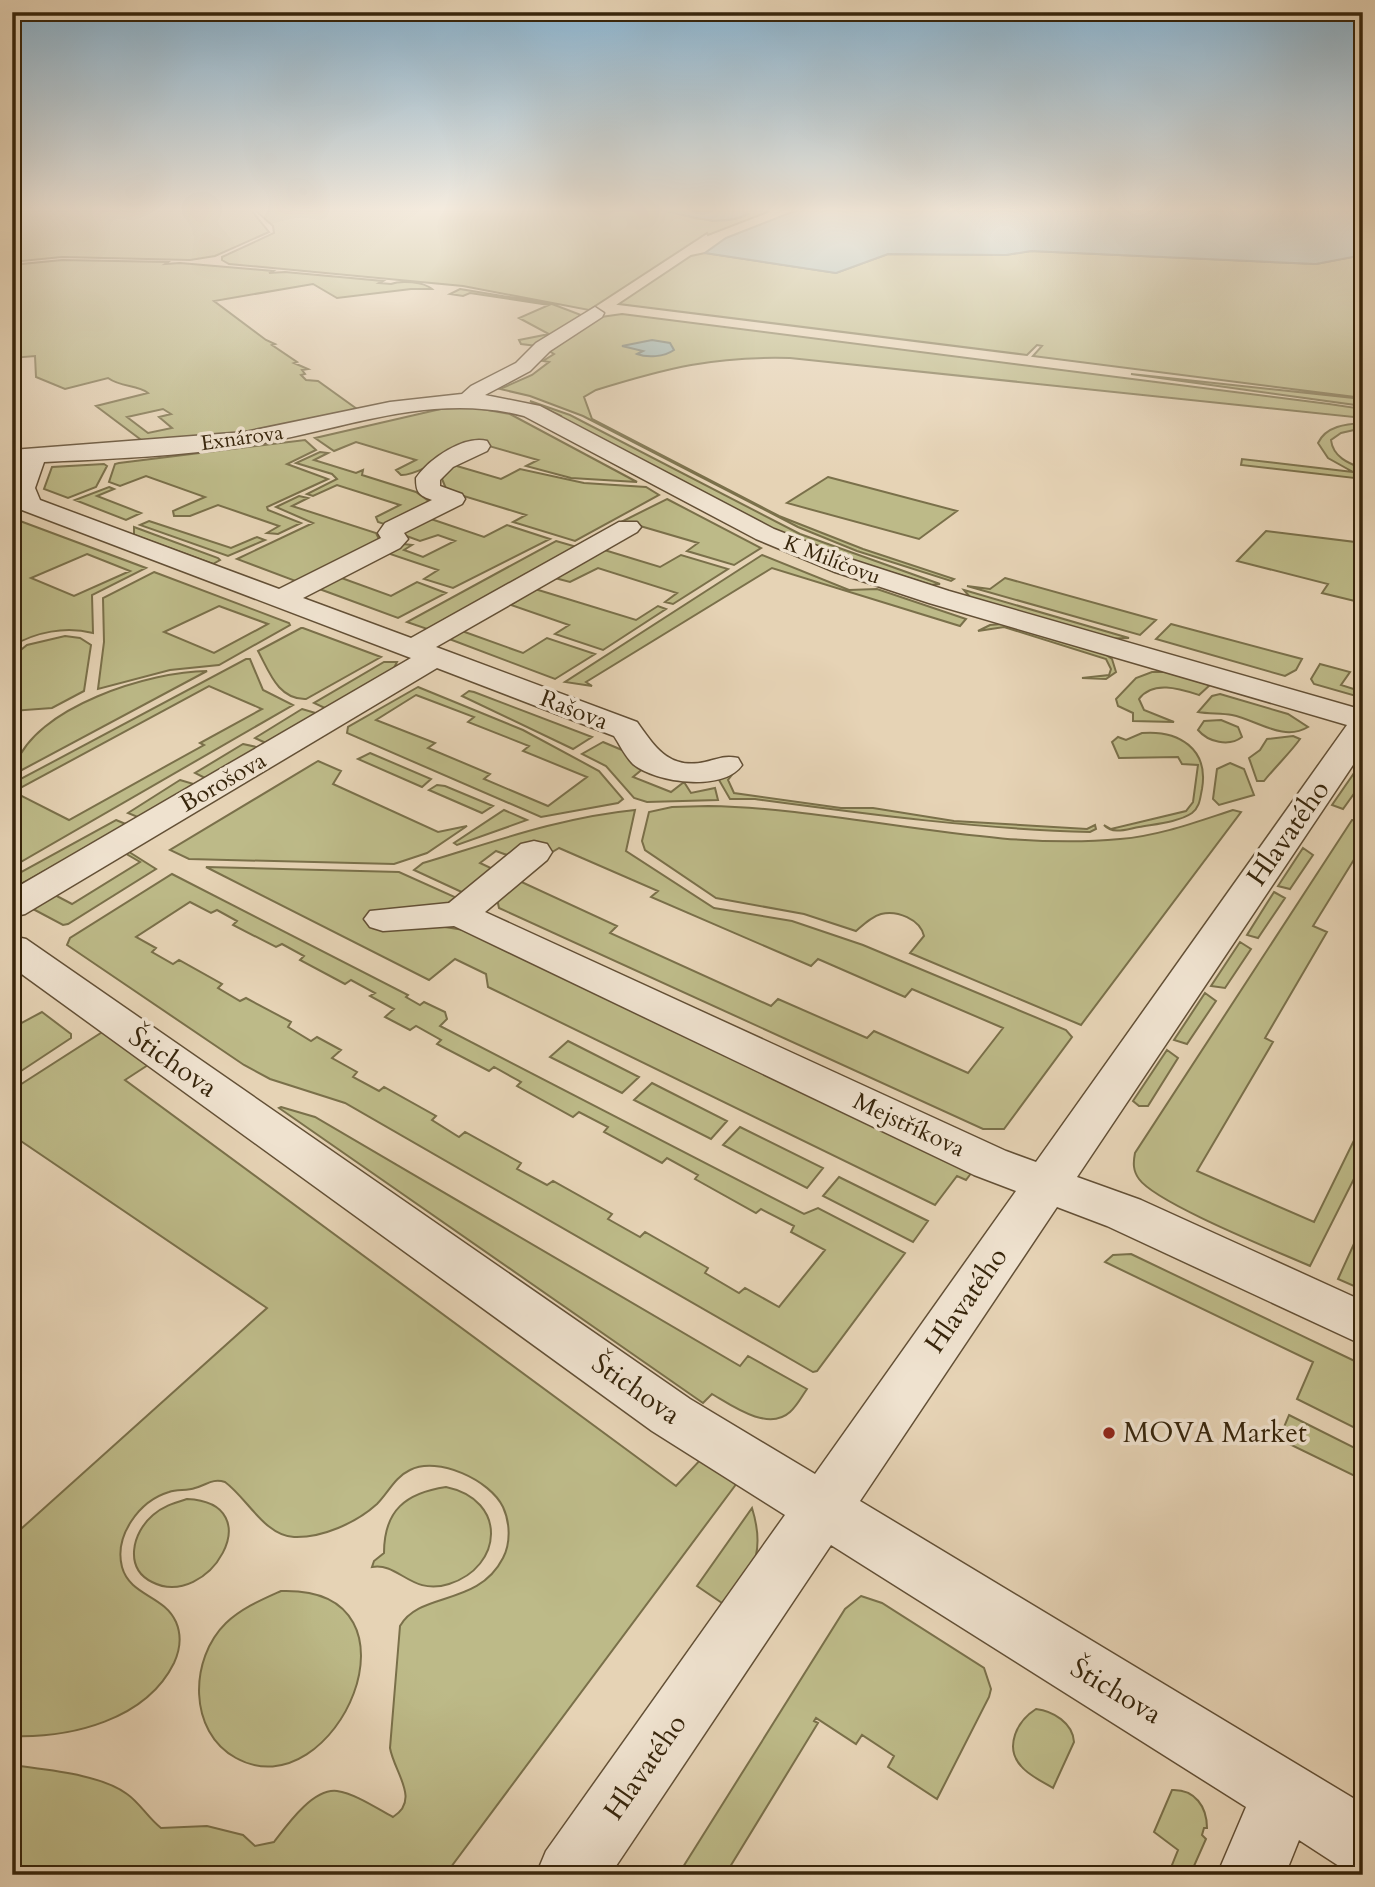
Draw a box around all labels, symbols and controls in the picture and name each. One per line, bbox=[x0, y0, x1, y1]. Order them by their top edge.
street label: Exnárova bbox=[199, 418, 285, 458]
street label: K Milíčovu bbox=[780, 528, 884, 592]
street label: Rašova bbox=[535, 682, 613, 738]
street label: Borošova bbox=[174, 744, 273, 820]
street label: Hlavatého bbox=[1238, 773, 1338, 893]
street label: Štichova bbox=[121, 1018, 225, 1106]
street label: Mejstříkova bbox=[848, 1085, 971, 1166]
street label: Hlavatého bbox=[916, 1240, 1016, 1360]
street label: Štichova bbox=[584, 1345, 688, 1433]
place label: MOVA Market bbox=[1123, 1414, 1307, 1452]
marker: MOVA Market bbox=[1101, 1425, 1117, 1441]
street label: Štichova bbox=[1063, 1649, 1169, 1733]
street label: Hlavatého bbox=[595, 1707, 695, 1827]

